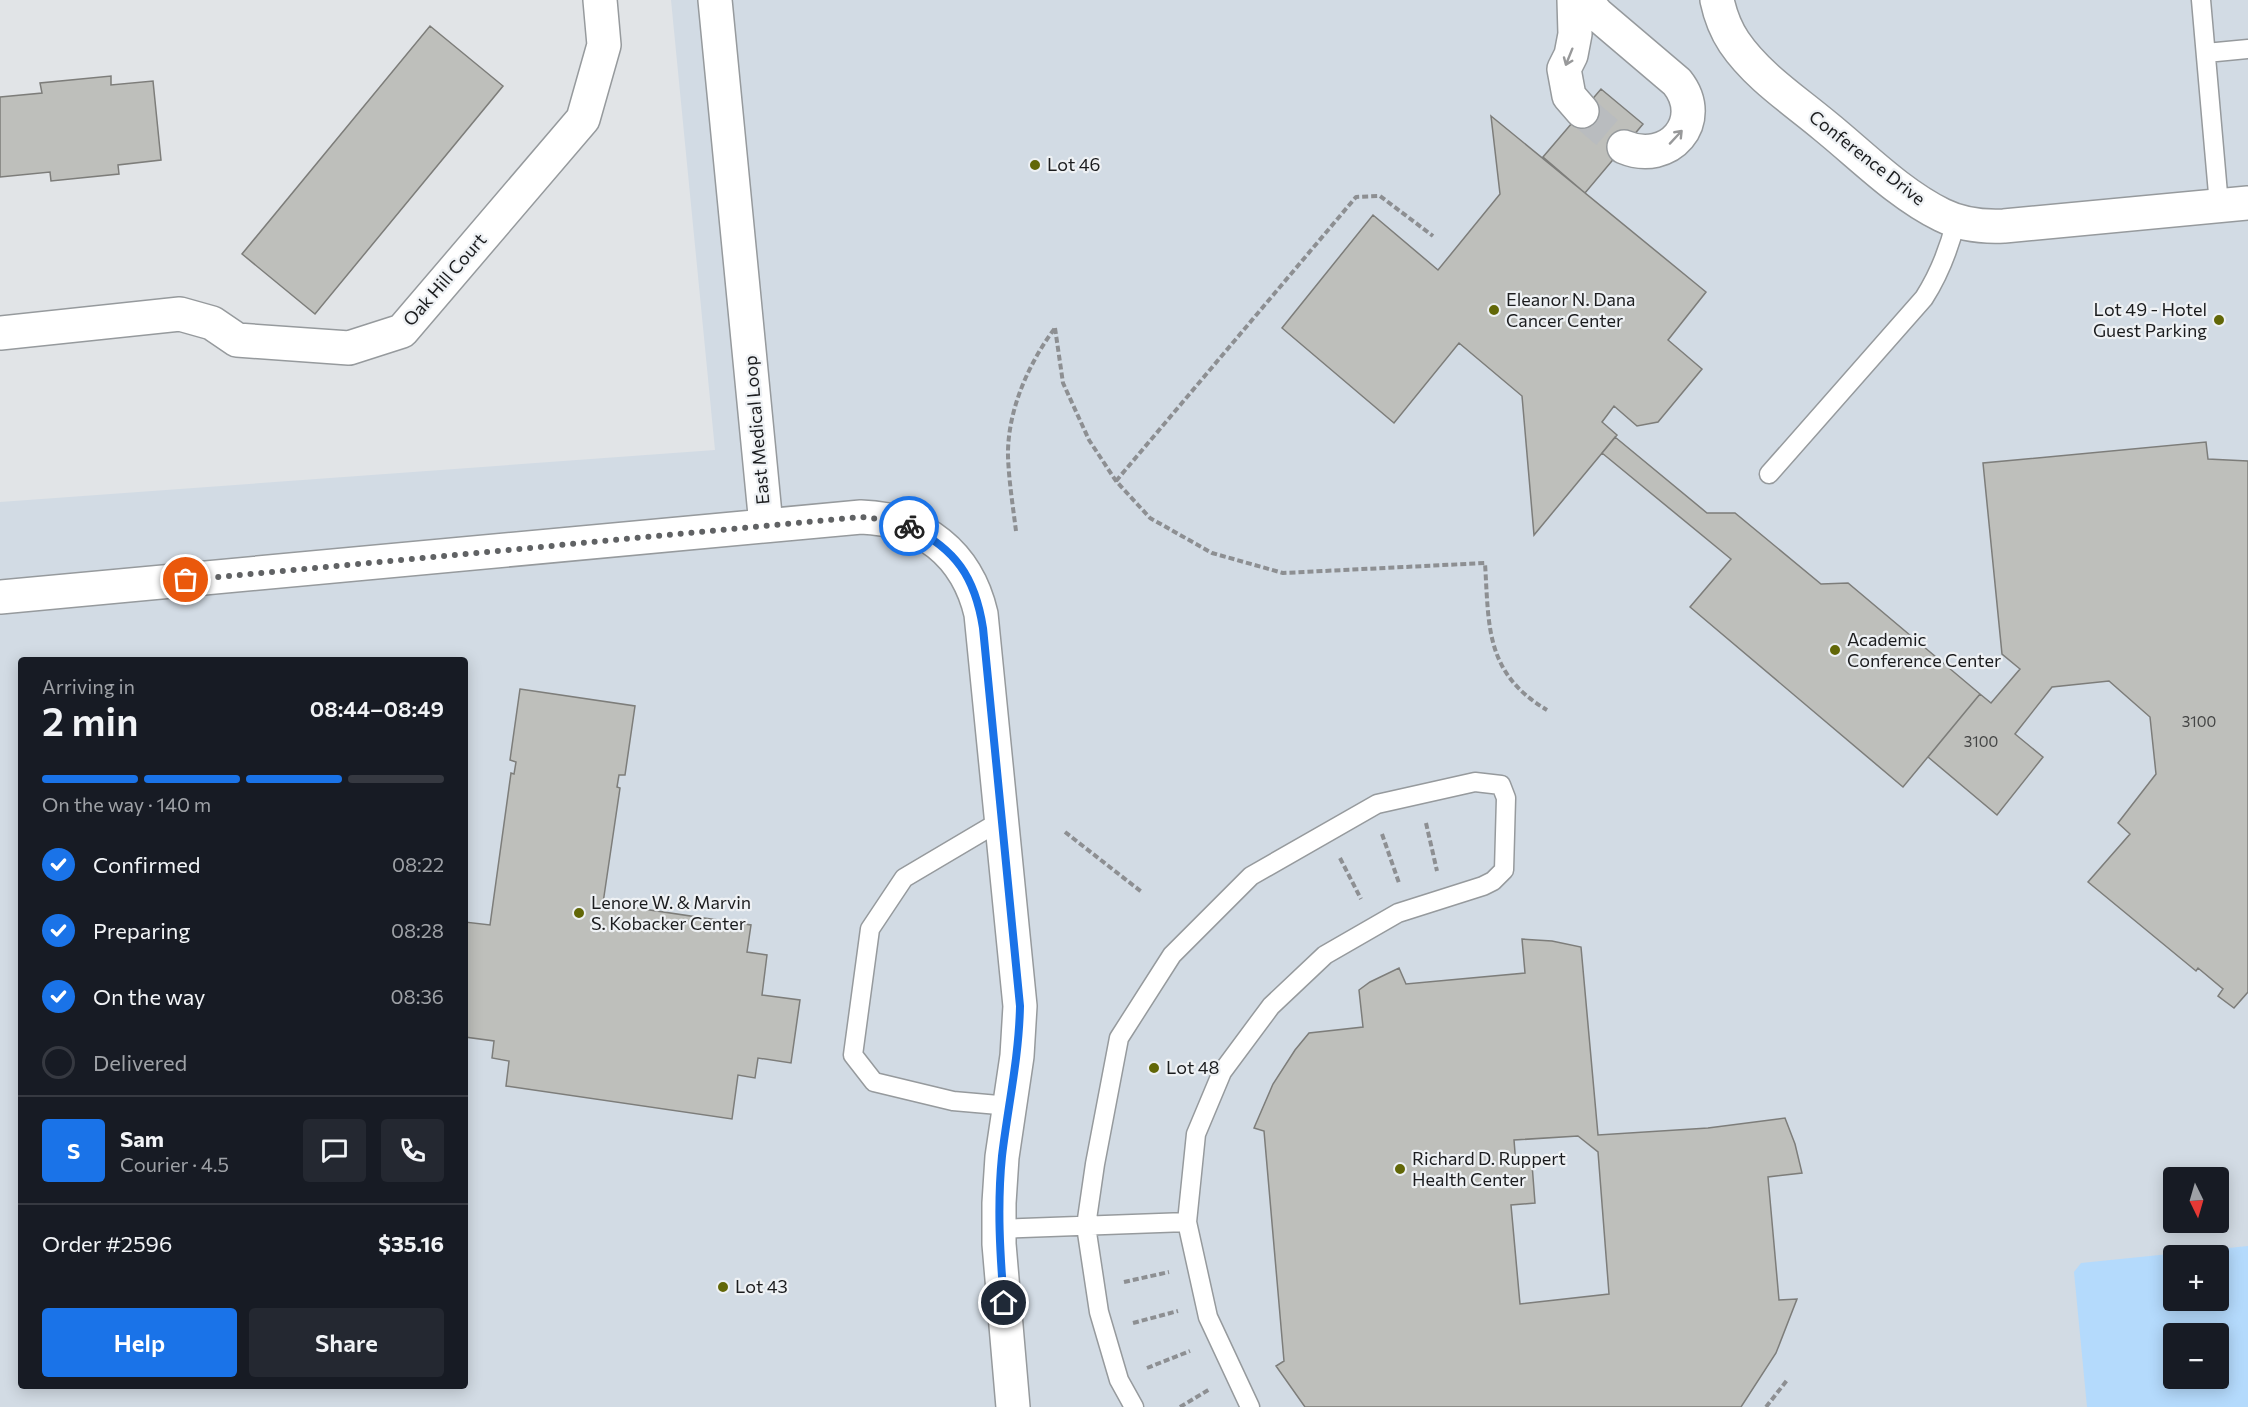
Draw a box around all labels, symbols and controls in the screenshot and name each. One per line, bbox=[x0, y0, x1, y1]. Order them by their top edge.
one-way arrow bbox=[1563, 48, 1574, 66]
street label: Conference Drive bbox=[1805, 105, 1930, 209]
one-way arrow bbox=[1669, 130, 1683, 145]
place label: Lot 46 bbox=[1047, 153, 1100, 175]
marker: Lot 46 bbox=[1028, 158, 1042, 172]
street label: Oak Hill Court bbox=[398, 228, 491, 330]
place label: Eleanor N. Dana Cancer Center bbox=[1506, 288, 1636, 331]
place label: Lot 49 - Hotel Guest Parking bbox=[2093, 298, 2207, 341]
marker: Eleanor N. Dana Cancer Center bbox=[1487, 303, 1501, 317]
marker: Lot 49 - Hotel Guest Parking bbox=[2212, 313, 2226, 327]
street label: East Medical Loop bbox=[739, 355, 773, 506]
courier bbox=[879, 496, 939, 556]
icon: bike bbox=[893, 510, 926, 543]
pin bbox=[160, 554, 211, 605]
icon: bag bbox=[169, 563, 202, 596]
place label: Academic Conference Center bbox=[1847, 628, 2001, 671]
marker: Academic Conference Center bbox=[1828, 643, 1842, 657]
text: Arriving in bbox=[42, 674, 135, 698]
text: 08:44–08:49 bbox=[310, 695, 444, 722]
text: 2 min bbox=[42, 696, 139, 744]
house number: 3100 bbox=[2182, 712, 2216, 730]
house number: 3100 bbox=[1964, 732, 1998, 750]
text: On the way · 140 m bbox=[42, 792, 211, 816]
icon: check bbox=[42, 848, 75, 881]
text: Confirmed bbox=[93, 851, 200, 878]
text: 08:22 bbox=[392, 852, 444, 876]
place label: Lenore W. & Marvin S. Kobacker Center bbox=[591, 891, 751, 934]
marker: Lenore W. & Marvin S. Kobacker Center bbox=[572, 906, 586, 920]
icon: check bbox=[42, 914, 75, 947]
text: Preparing bbox=[93, 917, 190, 944]
text: 08:28 bbox=[391, 918, 444, 942]
icon: check bbox=[42, 980, 75, 1013]
text: On the way bbox=[93, 983, 205, 1010]
text: 08:36 bbox=[391, 984, 444, 1008]
text: Delivered bbox=[93, 1049, 187, 1076]
place label: Lot 48 bbox=[1166, 1056, 1220, 1078]
marker: Lot 48 bbox=[1147, 1061, 1161, 1075]
button: chat bbox=[303, 1119, 366, 1182]
button: phone bbox=[381, 1119, 444, 1182]
text: Sam bbox=[120, 1125, 164, 1152]
text: S bbox=[67, 1137, 80, 1164]
place label: Richard D. Ruppert Health Center bbox=[1412, 1147, 1566, 1190]
text: Courier · 4.5 bbox=[120, 1152, 229, 1176]
marker: Richard D. Ruppert Health Center bbox=[1393, 1162, 1407, 1176]
north arrow bbox=[2163, 1167, 2229, 1233]
map controls bbox=[2163, 1167, 2229, 1389]
text: Order #2596 bbox=[42, 1230, 172, 1257]
text: $35.16 bbox=[378, 1230, 444, 1257]
button: + bbox=[2163, 1245, 2229, 1311]
place label: Lot 43 bbox=[735, 1275, 788, 1297]
pin bbox=[978, 1277, 1029, 1328]
marker: Lot 43 bbox=[716, 1280, 730, 1294]
icon: home bbox=[987, 1286, 1020, 1319]
button: Help bbox=[42, 1308, 237, 1377]
button: Share bbox=[249, 1308, 444, 1377]
button: − bbox=[2163, 1323, 2229, 1389]

